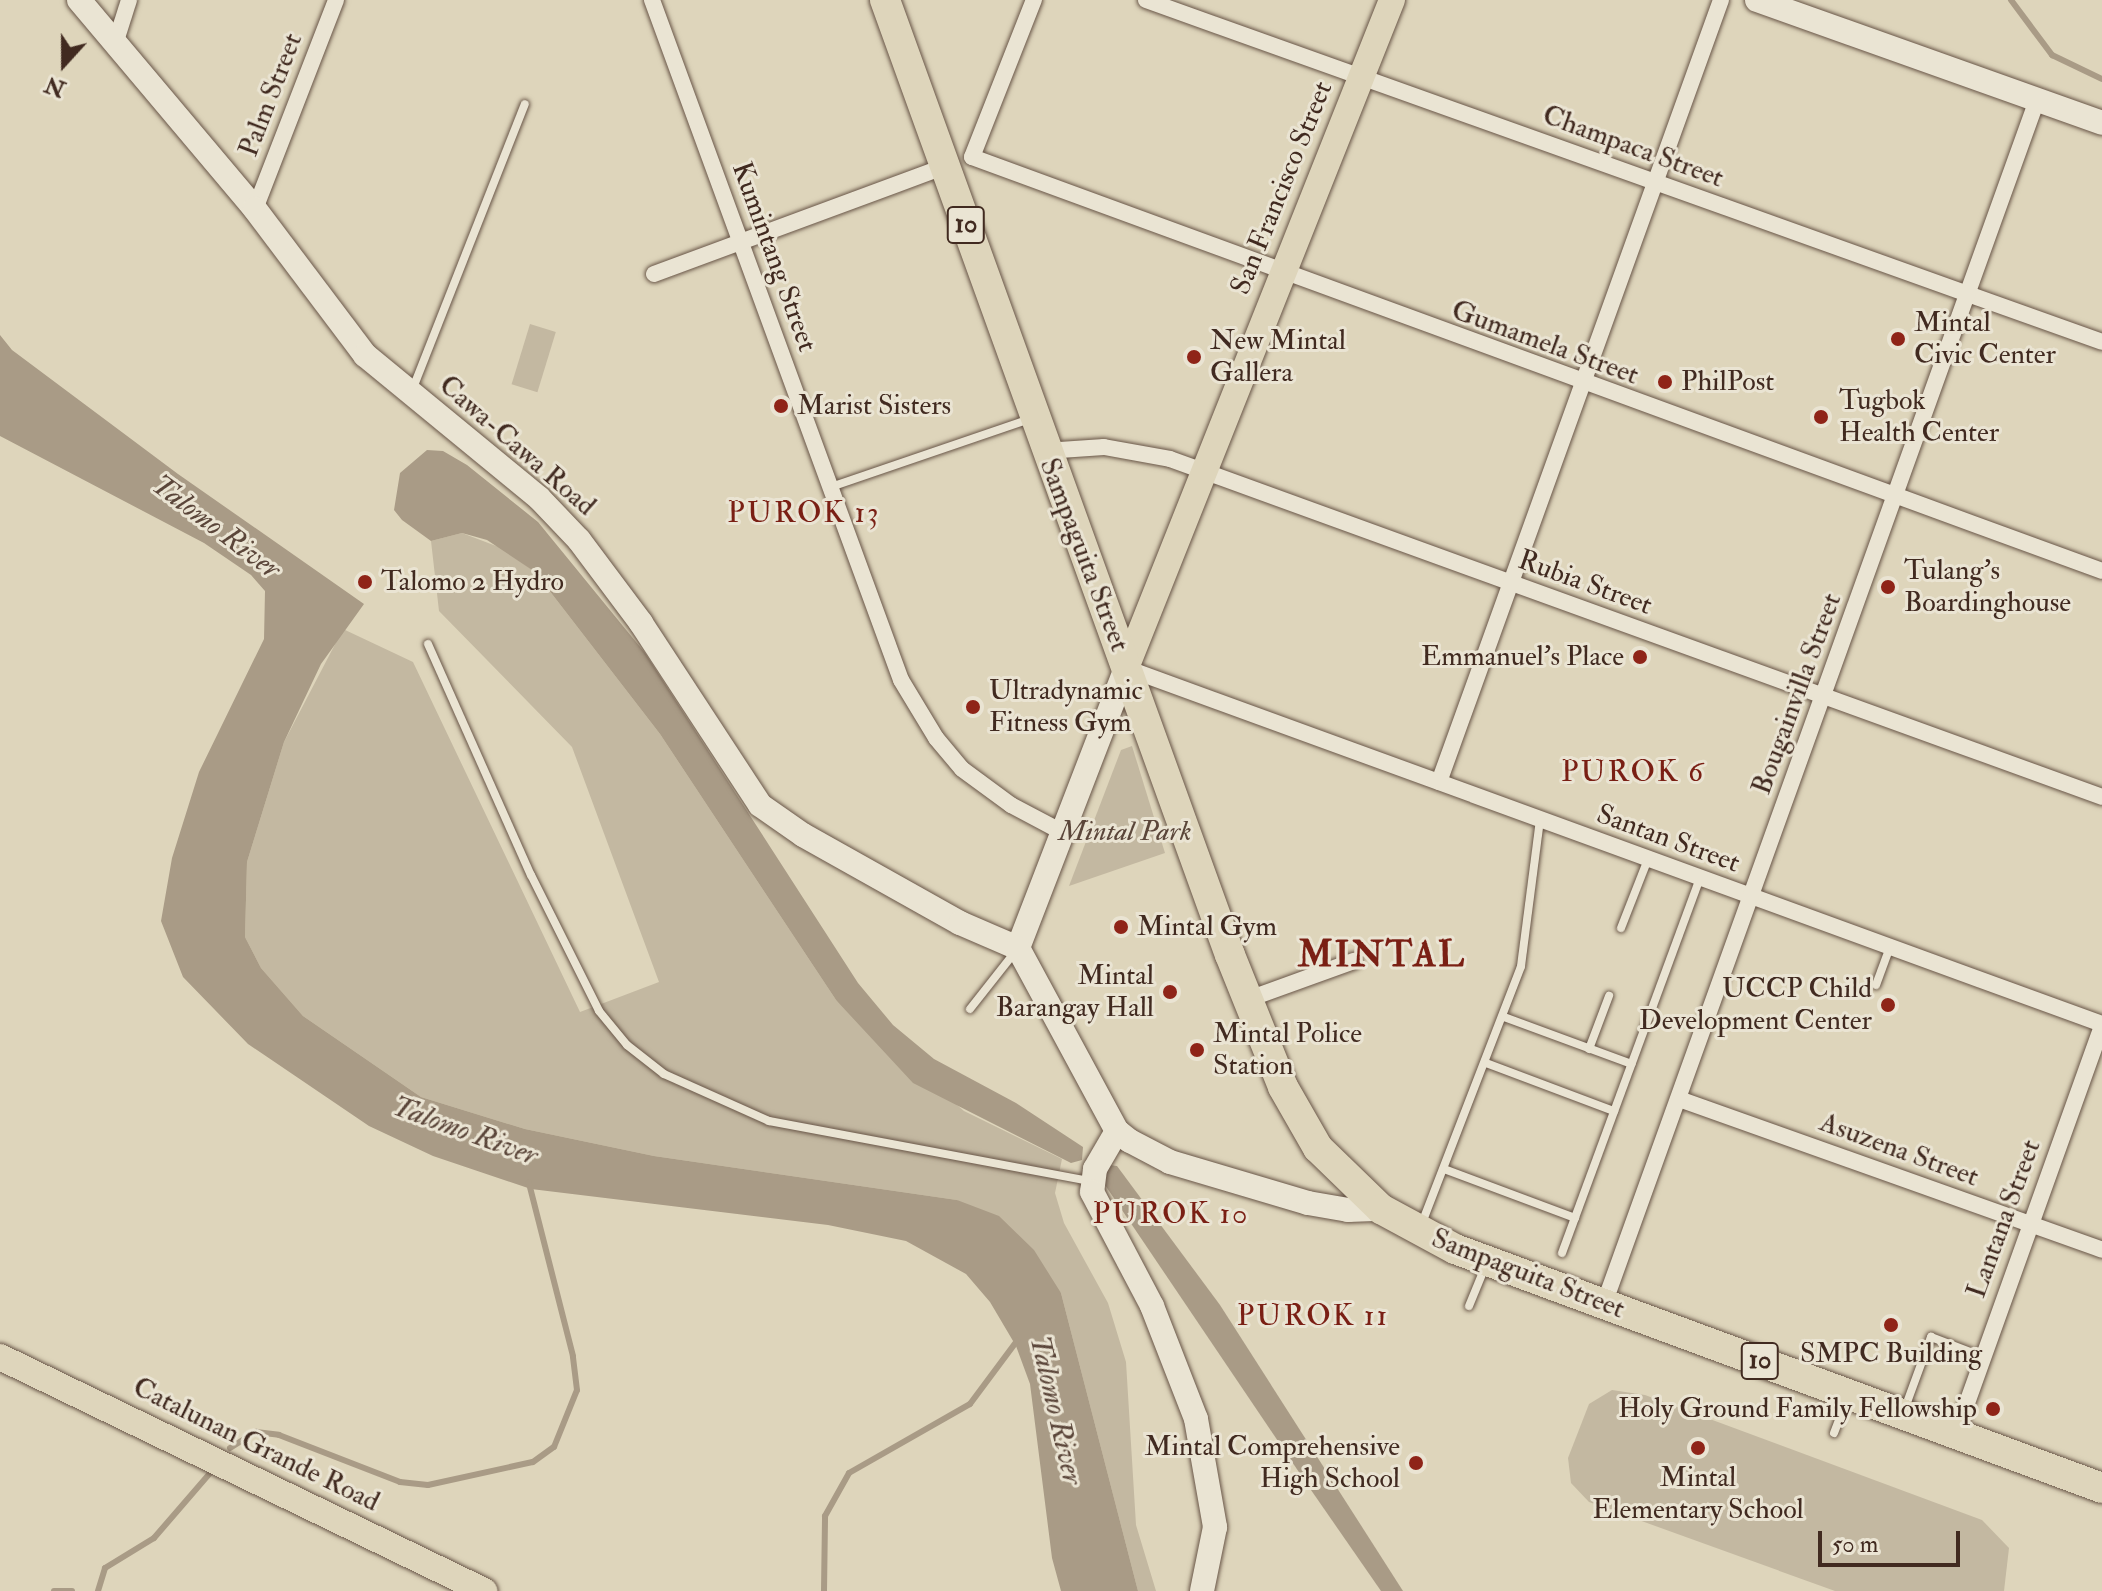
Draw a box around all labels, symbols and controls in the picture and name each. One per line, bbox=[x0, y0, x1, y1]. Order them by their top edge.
north arrow bbox=[24, 24, 104, 104]
street label: Palm Street bbox=[232, 29, 310, 161]
text: N bbox=[41, 70, 70, 103]
street label: San Francisco Street bbox=[1224, 76, 1340, 300]
street label: Champaca Street bbox=[1538, 99, 1728, 195]
street label: Kumintang Street bbox=[724, 158, 824, 356]
road number: 10 bbox=[946, 203, 986, 247]
street label: Gumamela Street bbox=[1447, 294, 1643, 392]
place label: Mintal Civic Center bbox=[1914, 306, 2056, 372]
place label: New Mintal Gallera bbox=[1210, 324, 1346, 390]
marker: Mintal Civic Center bbox=[1889, 330, 1907, 348]
marker: New Mintal Gallera bbox=[1185, 348, 1203, 366]
place label: PhilPost bbox=[1681, 365, 1774, 399]
street label: Cawa-Cawa Road bbox=[432, 369, 602, 523]
marker: PhilPost bbox=[1656, 373, 1674, 391]
place label: Tugbok Health Center bbox=[1839, 384, 1999, 450]
place label: Marist Sisters bbox=[797, 389, 951, 423]
marker: Marist Sisters bbox=[772, 397, 790, 415]
marker: Tugbok Health Center bbox=[1810, 406, 1832, 428]
street label: Sampaguita Street bbox=[1032, 454, 1136, 656]
water label: Talomo River bbox=[144, 467, 288, 587]
district label: PUROK 13 bbox=[727, 495, 881, 531]
street label: Rubia Street bbox=[1513, 543, 1657, 623]
place label: Tulang's Boardinghouse bbox=[1904, 554, 2071, 620]
place label: Talomo 2 Hydro bbox=[381, 565, 564, 599]
marker: Talomo 2 Hydro bbox=[356, 573, 374, 591]
marker: Tulang's Boardinghouse bbox=[1879, 578, 1897, 596]
street label: Bougainvilla Street bbox=[1745, 589, 1849, 799]
place label: Emmanuel's Place bbox=[1421, 640, 1624, 674]
marker: Emmanuel's Place bbox=[1631, 648, 1649, 666]
place label: Ultradynamic Fitness Gym bbox=[989, 674, 1143, 740]
marker: Ultradynamic Fitness Gym bbox=[964, 698, 982, 716]
district label: PUROK 6 bbox=[1561, 754, 1705, 790]
street label: Santan Street bbox=[1592, 798, 1744, 880]
park label: Mintal Park bbox=[1058, 815, 1192, 849]
place label: Mintal Gym bbox=[1137, 910, 1277, 944]
marker: Mintal Gym bbox=[1112, 918, 1130, 936]
district label: MINTAL bbox=[1298, 933, 1466, 977]
place label: Mintal Barangay Hall bbox=[996, 959, 1154, 1025]
place label: UCCP Child Development Center bbox=[1639, 972, 1872, 1038]
marker: Mintal Barangay Hall bbox=[1161, 983, 1179, 1001]
marker: UCCP Child Development Center bbox=[1879, 996, 1897, 1014]
place label: Mintal Police Station bbox=[1213, 1017, 1362, 1083]
marker: Mintal Police Station bbox=[1188, 1041, 1206, 1059]
water label: Talomo River bbox=[387, 1088, 543, 1174]
street label: Asuzena Street bbox=[1815, 1106, 1983, 1194]
street label: Lantana Street bbox=[1960, 1135, 2048, 1303]
district label: PUROK 10 bbox=[1093, 1196, 1249, 1232]
street label: Sampaguita Street bbox=[1427, 1222, 1629, 1326]
district label: PUROK 11 bbox=[1237, 1298, 1389, 1334]
marker: SMPC Building bbox=[1882, 1316, 1900, 1334]
water label: Talomo River bbox=[1021, 1332, 1091, 1488]
place label: SMPC Building bbox=[1800, 1337, 1982, 1371]
road number: 10 bbox=[1740, 1339, 1780, 1383]
street label: Catalunan Grande Road bbox=[127, 1371, 385, 1519]
place label: Holy Ground Family Fellowship bbox=[1618, 1392, 1977, 1426]
marker: Holy Ground Family Fellowship bbox=[1984, 1400, 2002, 1418]
place label: Mintal Comprehensive High School bbox=[1144, 1430, 1400, 1496]
marker: Mintal Elementary School bbox=[1689, 1439, 1707, 1457]
marker: Mintal Comprehensive High School bbox=[1407, 1454, 1425, 1472]
place label: Mintal Elementary School bbox=[1592, 1461, 1804, 1527]
scale bar bbox=[1822, 1515, 1964, 1565]
text: 50 m bbox=[1832, 1529, 1878, 1560]

